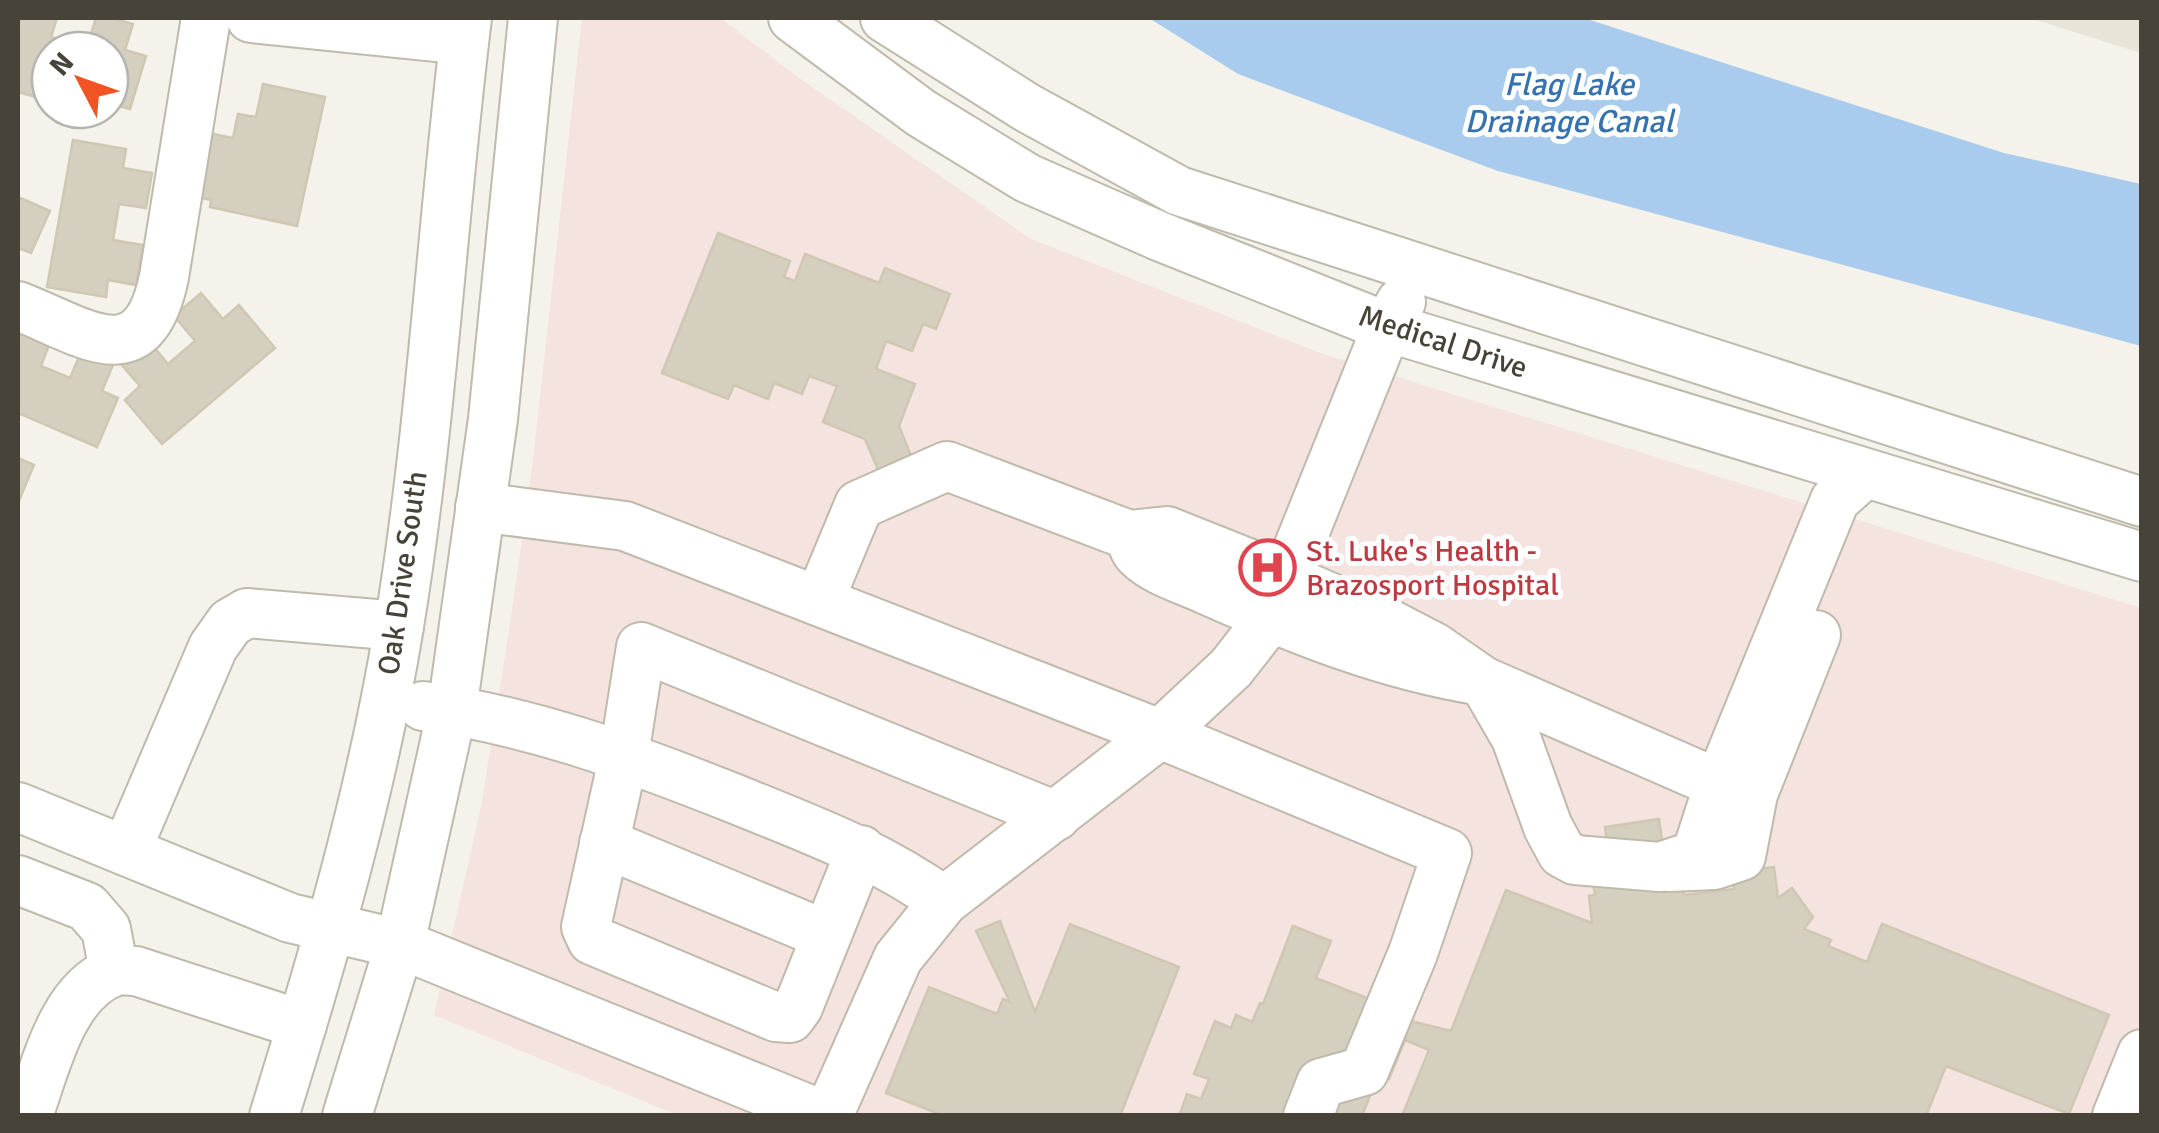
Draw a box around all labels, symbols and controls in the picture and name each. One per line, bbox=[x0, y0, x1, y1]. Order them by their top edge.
north arrow bbox=[30, 30, 130, 130]
text: N bbox=[43, 46, 81, 83]
water label: Flag Lake Drainage Canal bbox=[1464, 65, 1676, 141]
street label: Medical Drive bbox=[1354, 297, 1532, 387]
street label: Oak Drive South bbox=[370, 469, 436, 677]
place label: St. Luke's Health - Brazosport Hospital bbox=[1306, 533, 1559, 604]
hospital icon: St. Luke's Health - Brazosport Hospital bbox=[1237, 538, 1297, 598]

